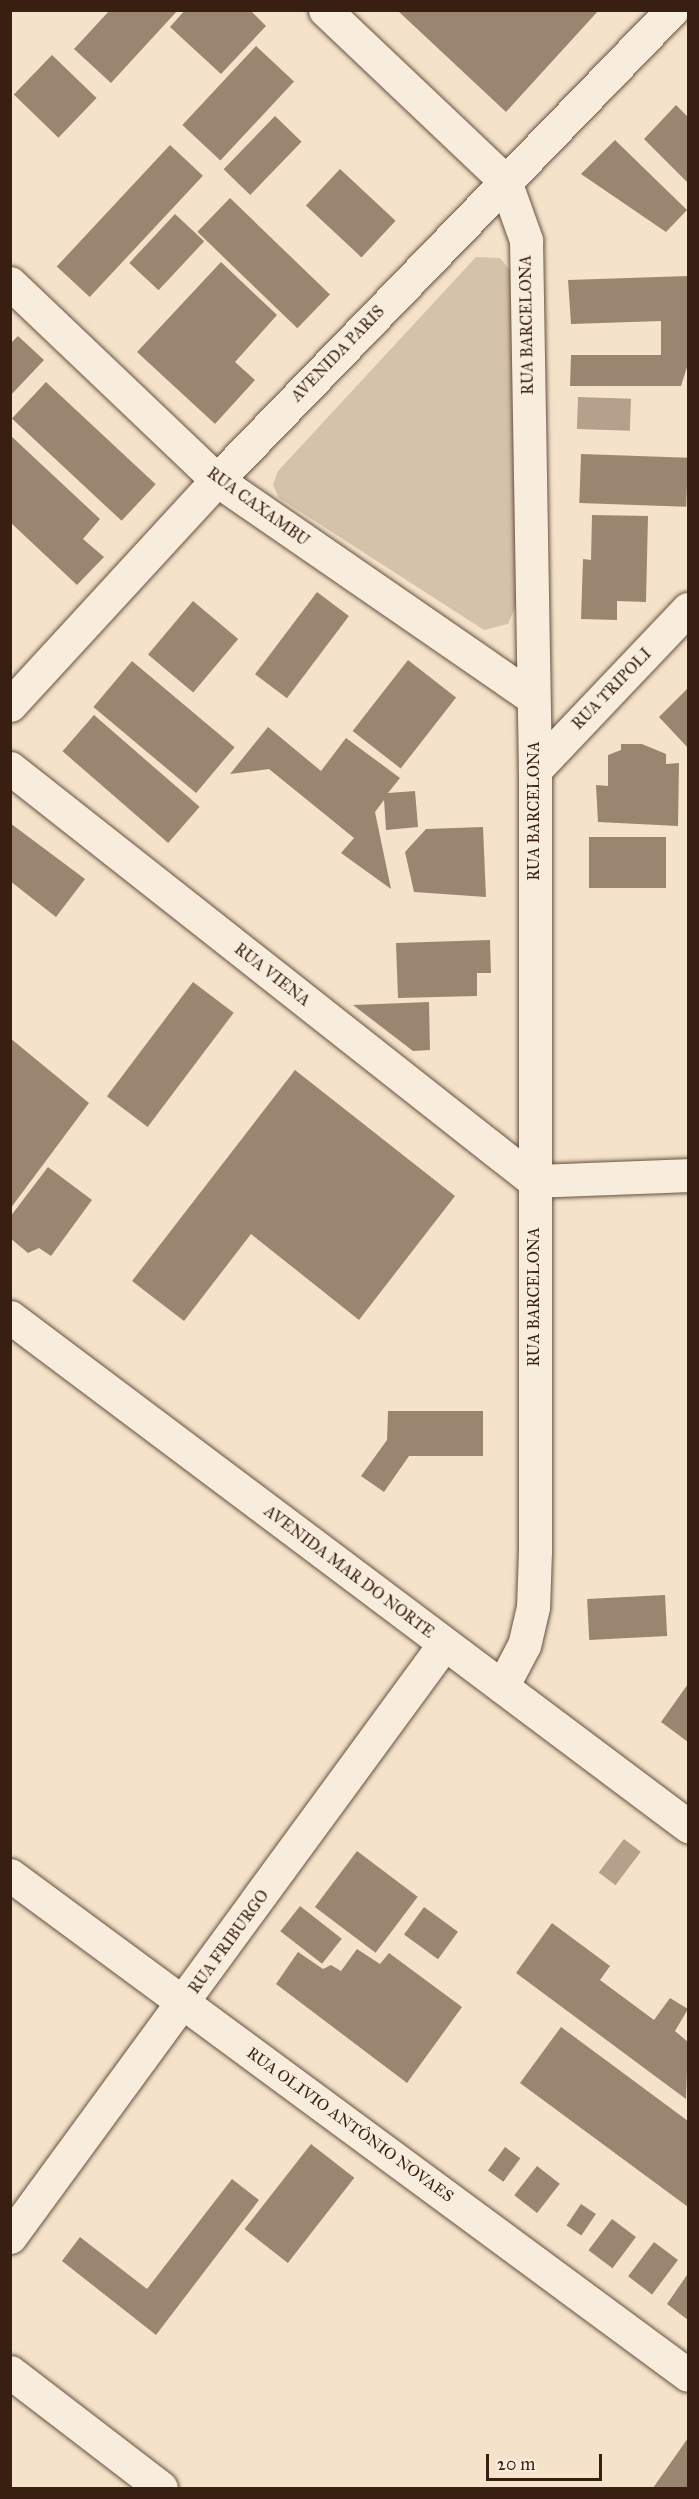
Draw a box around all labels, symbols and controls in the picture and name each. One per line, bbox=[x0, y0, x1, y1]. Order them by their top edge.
street label: RUA BARCELONA bbox=[516, 255, 538, 395]
street label: AVENIDA PARIS bbox=[287, 302, 389, 406]
street label: RUA CAXAMBU bbox=[203, 464, 313, 550]
street label: RUA TRIPOLI bbox=[568, 644, 656, 734]
street label: RUA BARCELONA bbox=[524, 741, 544, 881]
street label: RUA VIENA bbox=[230, 940, 314, 1010]
street label: RUA BARCELONA bbox=[524, 1227, 544, 1367]
street label: AVENIDA MAR DO NORTE bbox=[260, 1502, 438, 1642]
street label: RUA FRIBURGO bbox=[185, 1886, 273, 1998]
street label: RUA OLIVIO ANTÔNIO NOVAES bbox=[243, 2043, 457, 2207]
scale bar bbox=[489, 2442, 604, 2480]
text: 20 m bbox=[497, 2453, 535, 2475]

